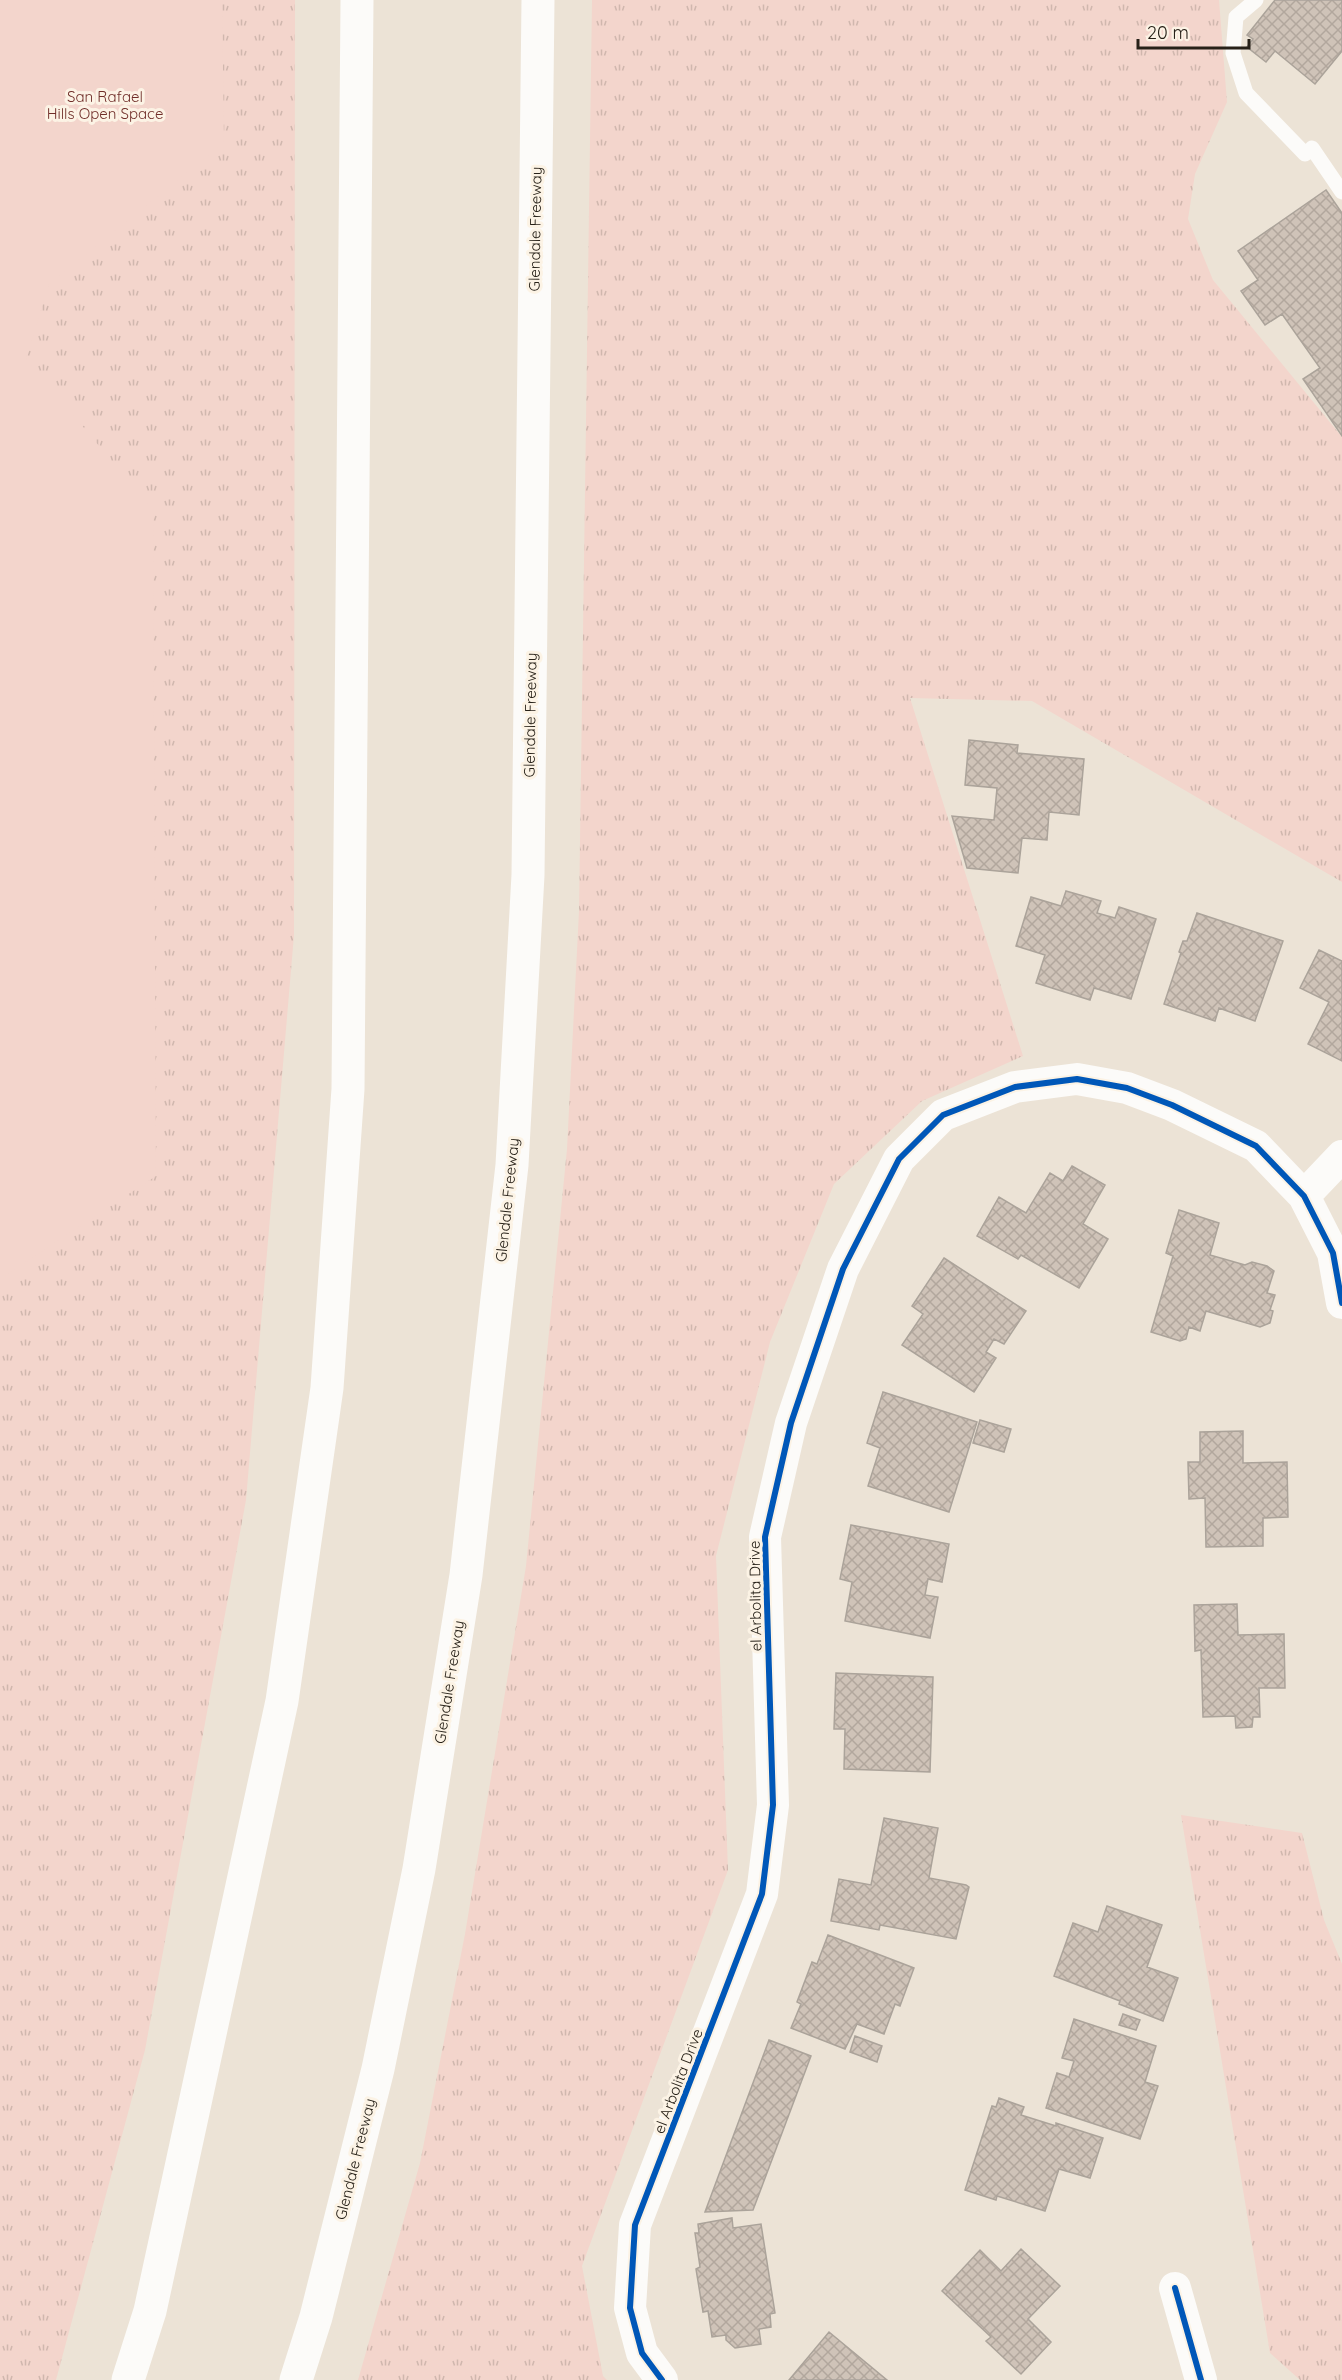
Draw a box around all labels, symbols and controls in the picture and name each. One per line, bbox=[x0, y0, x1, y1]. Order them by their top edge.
scale bar bbox=[1138, 12, 1249, 50]
text: 20 m bbox=[1147, 21, 1189, 44]
park label: San Rafael Hills Open Space bbox=[47, 87, 163, 123]
street label: Glendale Freeway bbox=[524, 167, 546, 291]
street label: Glendale Freeway bbox=[519, 653, 541, 777]
street label: Glendale Freeway bbox=[491, 1137, 523, 1263]
street label: el Arbolita Drive bbox=[745, 1540, 765, 1652]
street label: Glendale Freeway bbox=[430, 1619, 468, 1745]
street label: el Arbolita Drive bbox=[649, 2026, 707, 2136]
street label: Glendale Freeway bbox=[331, 2096, 379, 2222]

